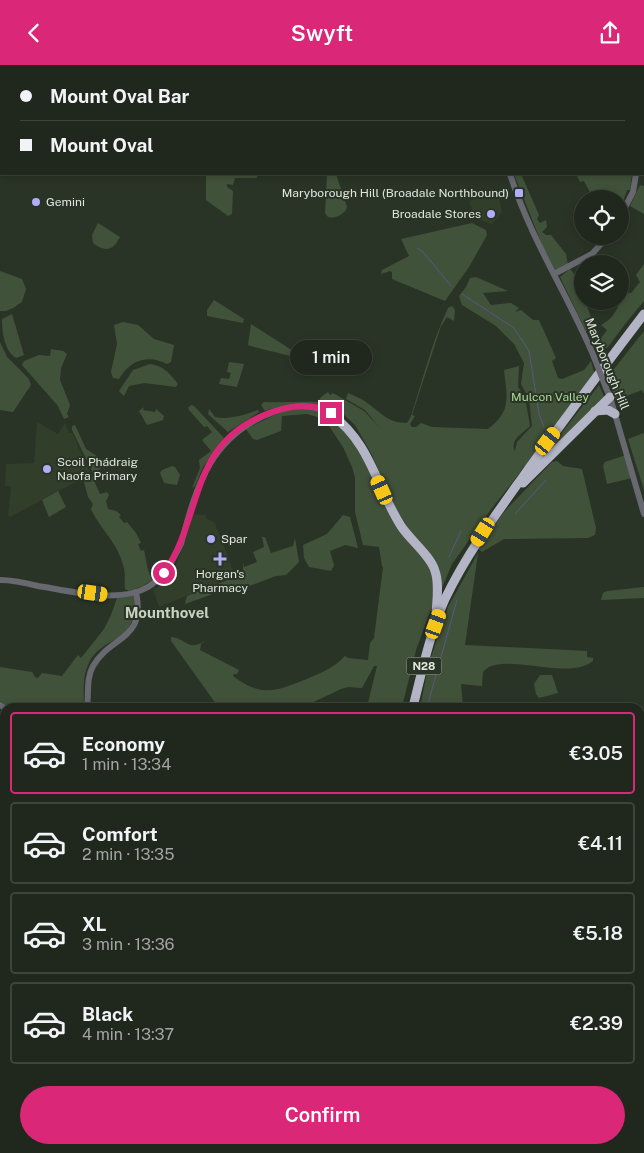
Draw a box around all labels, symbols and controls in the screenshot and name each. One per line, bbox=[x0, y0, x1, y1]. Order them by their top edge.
icon: back bbox=[20, 19, 48, 47]
icon: share bbox=[596, 19, 624, 47]
text: Swyft bbox=[291, 20, 353, 46]
text: Mount Oval Bar bbox=[50, 85, 189, 107]
text: Mount Oval bbox=[50, 134, 154, 156]
place label: Maryborough Hill (Broadale Northbound) bbox=[282, 186, 509, 200]
marker: Maryborough Hill (Broadale Northbound) bbox=[513, 187, 525, 199]
map controls bbox=[574, 190, 629, 310]
button: locate bbox=[574, 190, 629, 245]
place label: Gemini bbox=[46, 195, 85, 209]
marker: Gemini bbox=[30, 196, 42, 208]
place label: Broadale Stores bbox=[392, 207, 481, 221]
marker: Broadale Stores bbox=[485, 208, 497, 220]
button: layers bbox=[574, 255, 629, 310]
street label: Maryborough Hill bbox=[582, 316, 632, 412]
callout: 1 min bbox=[290, 341, 372, 375]
text: 1 min bbox=[312, 348, 350, 367]
park label: Mulcon Valley bbox=[511, 390, 590, 404]
route end bbox=[320, 402, 342, 424]
car bbox=[532, 425, 563, 457]
place label: Scoil Phádraig Naofa Primary bbox=[57, 455, 138, 483]
marker: Scoil Phádraig Naofa Primary bbox=[41, 463, 53, 475]
car bbox=[369, 473, 394, 507]
car bbox=[468, 515, 497, 549]
place label: Spar bbox=[221, 532, 248, 546]
marker: Spar bbox=[205, 533, 217, 545]
marker: Horgan's Pharmacy bbox=[214, 553, 226, 565]
route start bbox=[153, 562, 175, 584]
place label: Horgan's Pharmacy bbox=[192, 567, 248, 595]
car bbox=[77, 583, 108, 603]
district label: Mounthovel bbox=[125, 604, 209, 621]
car bbox=[423, 607, 448, 641]
road number: N28 bbox=[406, 657, 442, 675]
icon: car bbox=[22, 731, 67, 776]
text: Economy bbox=[82, 733, 165, 755]
text: €3.05 bbox=[570, 742, 623, 764]
text: 1 min · 13:34 bbox=[82, 755, 171, 774]
icon: car bbox=[22, 821, 67, 866]
text: Comfort bbox=[82, 823, 158, 845]
text: €4.11 bbox=[578, 832, 623, 854]
text: 2 min · 13:35 bbox=[82, 845, 174, 864]
icon: car bbox=[22, 911, 67, 956]
text: XL bbox=[82, 913, 107, 935]
text: €5.18 bbox=[573, 922, 623, 944]
text: 3 min · 13:36 bbox=[82, 935, 175, 954]
icon: car bbox=[22, 1001, 67, 1046]
text: Black bbox=[82, 1003, 133, 1025]
text: €2.39 bbox=[570, 1012, 623, 1034]
text: 4 min · 13:37 bbox=[82, 1025, 174, 1044]
button: Confirm bbox=[20, 1086, 625, 1144]

